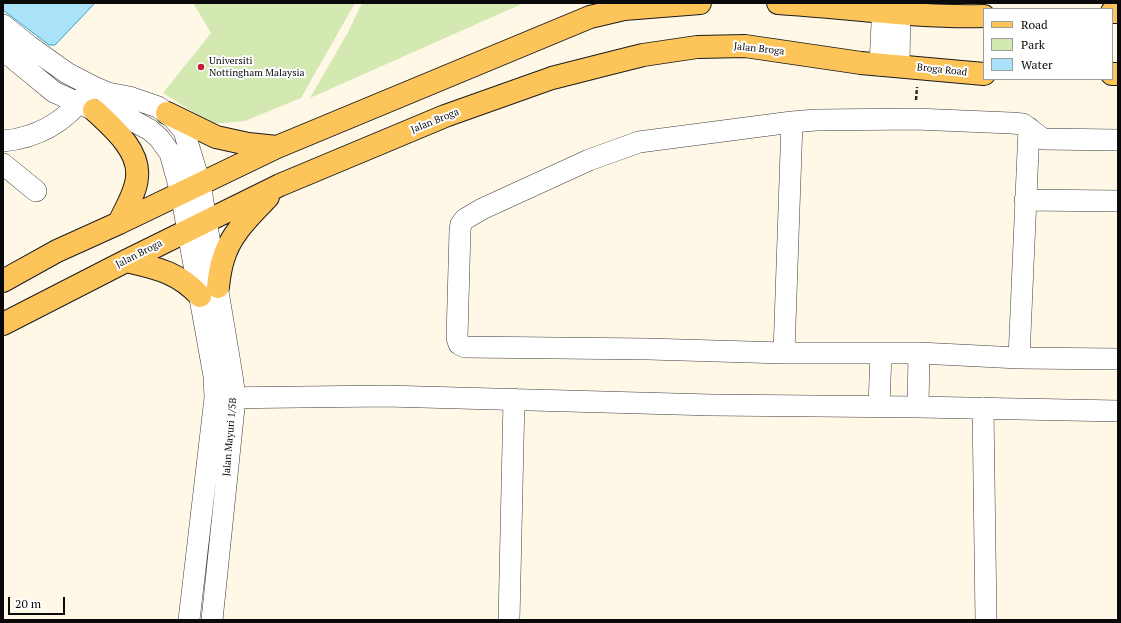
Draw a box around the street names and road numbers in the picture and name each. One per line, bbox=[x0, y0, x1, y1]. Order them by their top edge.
street label: Jalan Broga bbox=[733, 40, 785, 58]
street label: Broga Road bbox=[916, 61, 968, 79]
street label: Jalan Broga bbox=[409, 106, 461, 136]
street label: Jalan Broga bbox=[114, 237, 164, 271]
street label: Jalan Mayuri 1/5B bbox=[221, 397, 239, 477]

